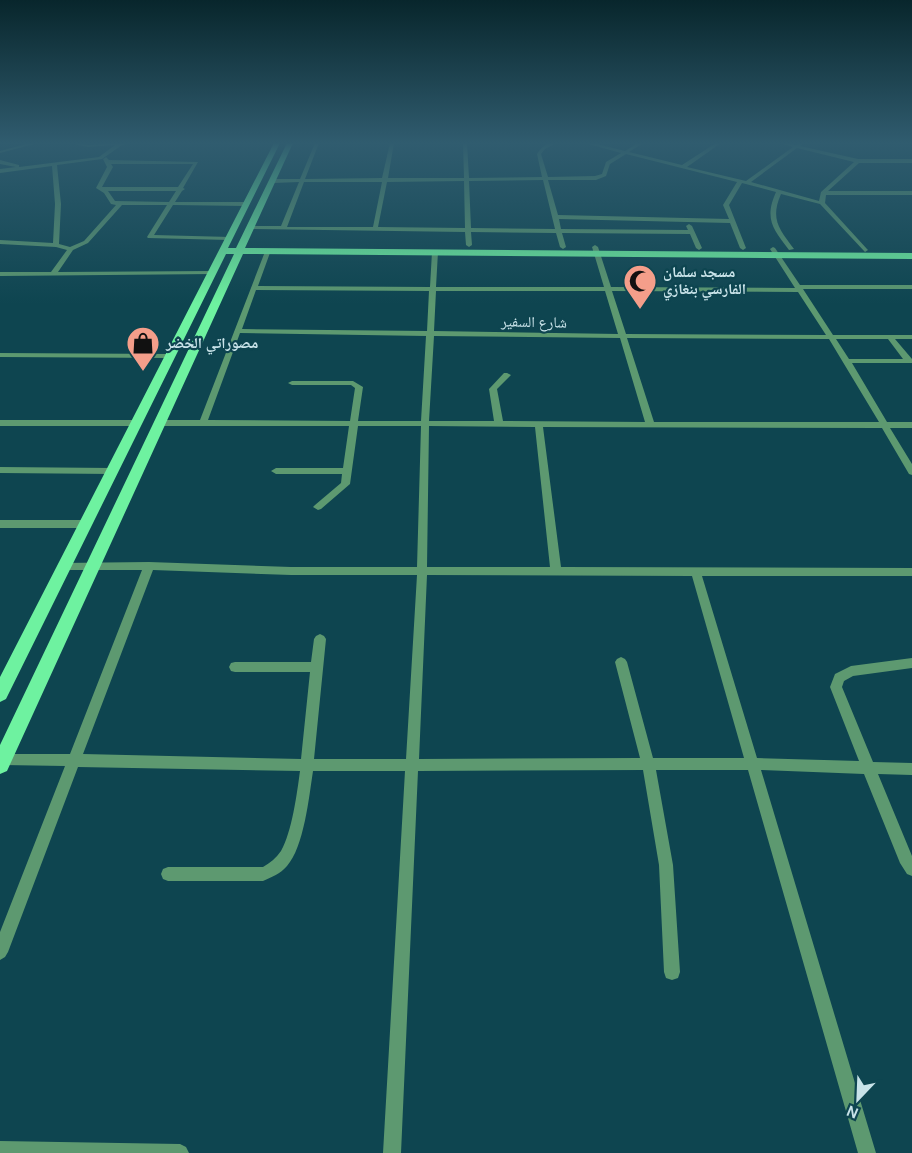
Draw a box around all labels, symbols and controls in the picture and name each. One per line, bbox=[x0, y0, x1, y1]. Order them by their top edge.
mosque icon: مسجد سلمان الفارسي بنغازي bbox=[622, 263, 658, 310]
place label: مسجد سلمان الفارسي بنغازي bbox=[663, 263, 746, 301]
street label: شارع السفير bbox=[500, 312, 567, 333]
shop icon: مصوراتي الخضر bbox=[125, 325, 161, 372]
place label: مصوراتي الخضر bbox=[165, 334, 258, 355]
north arrow bbox=[828, 1069, 888, 1129]
text: N bbox=[843, 1101, 861, 1123]

